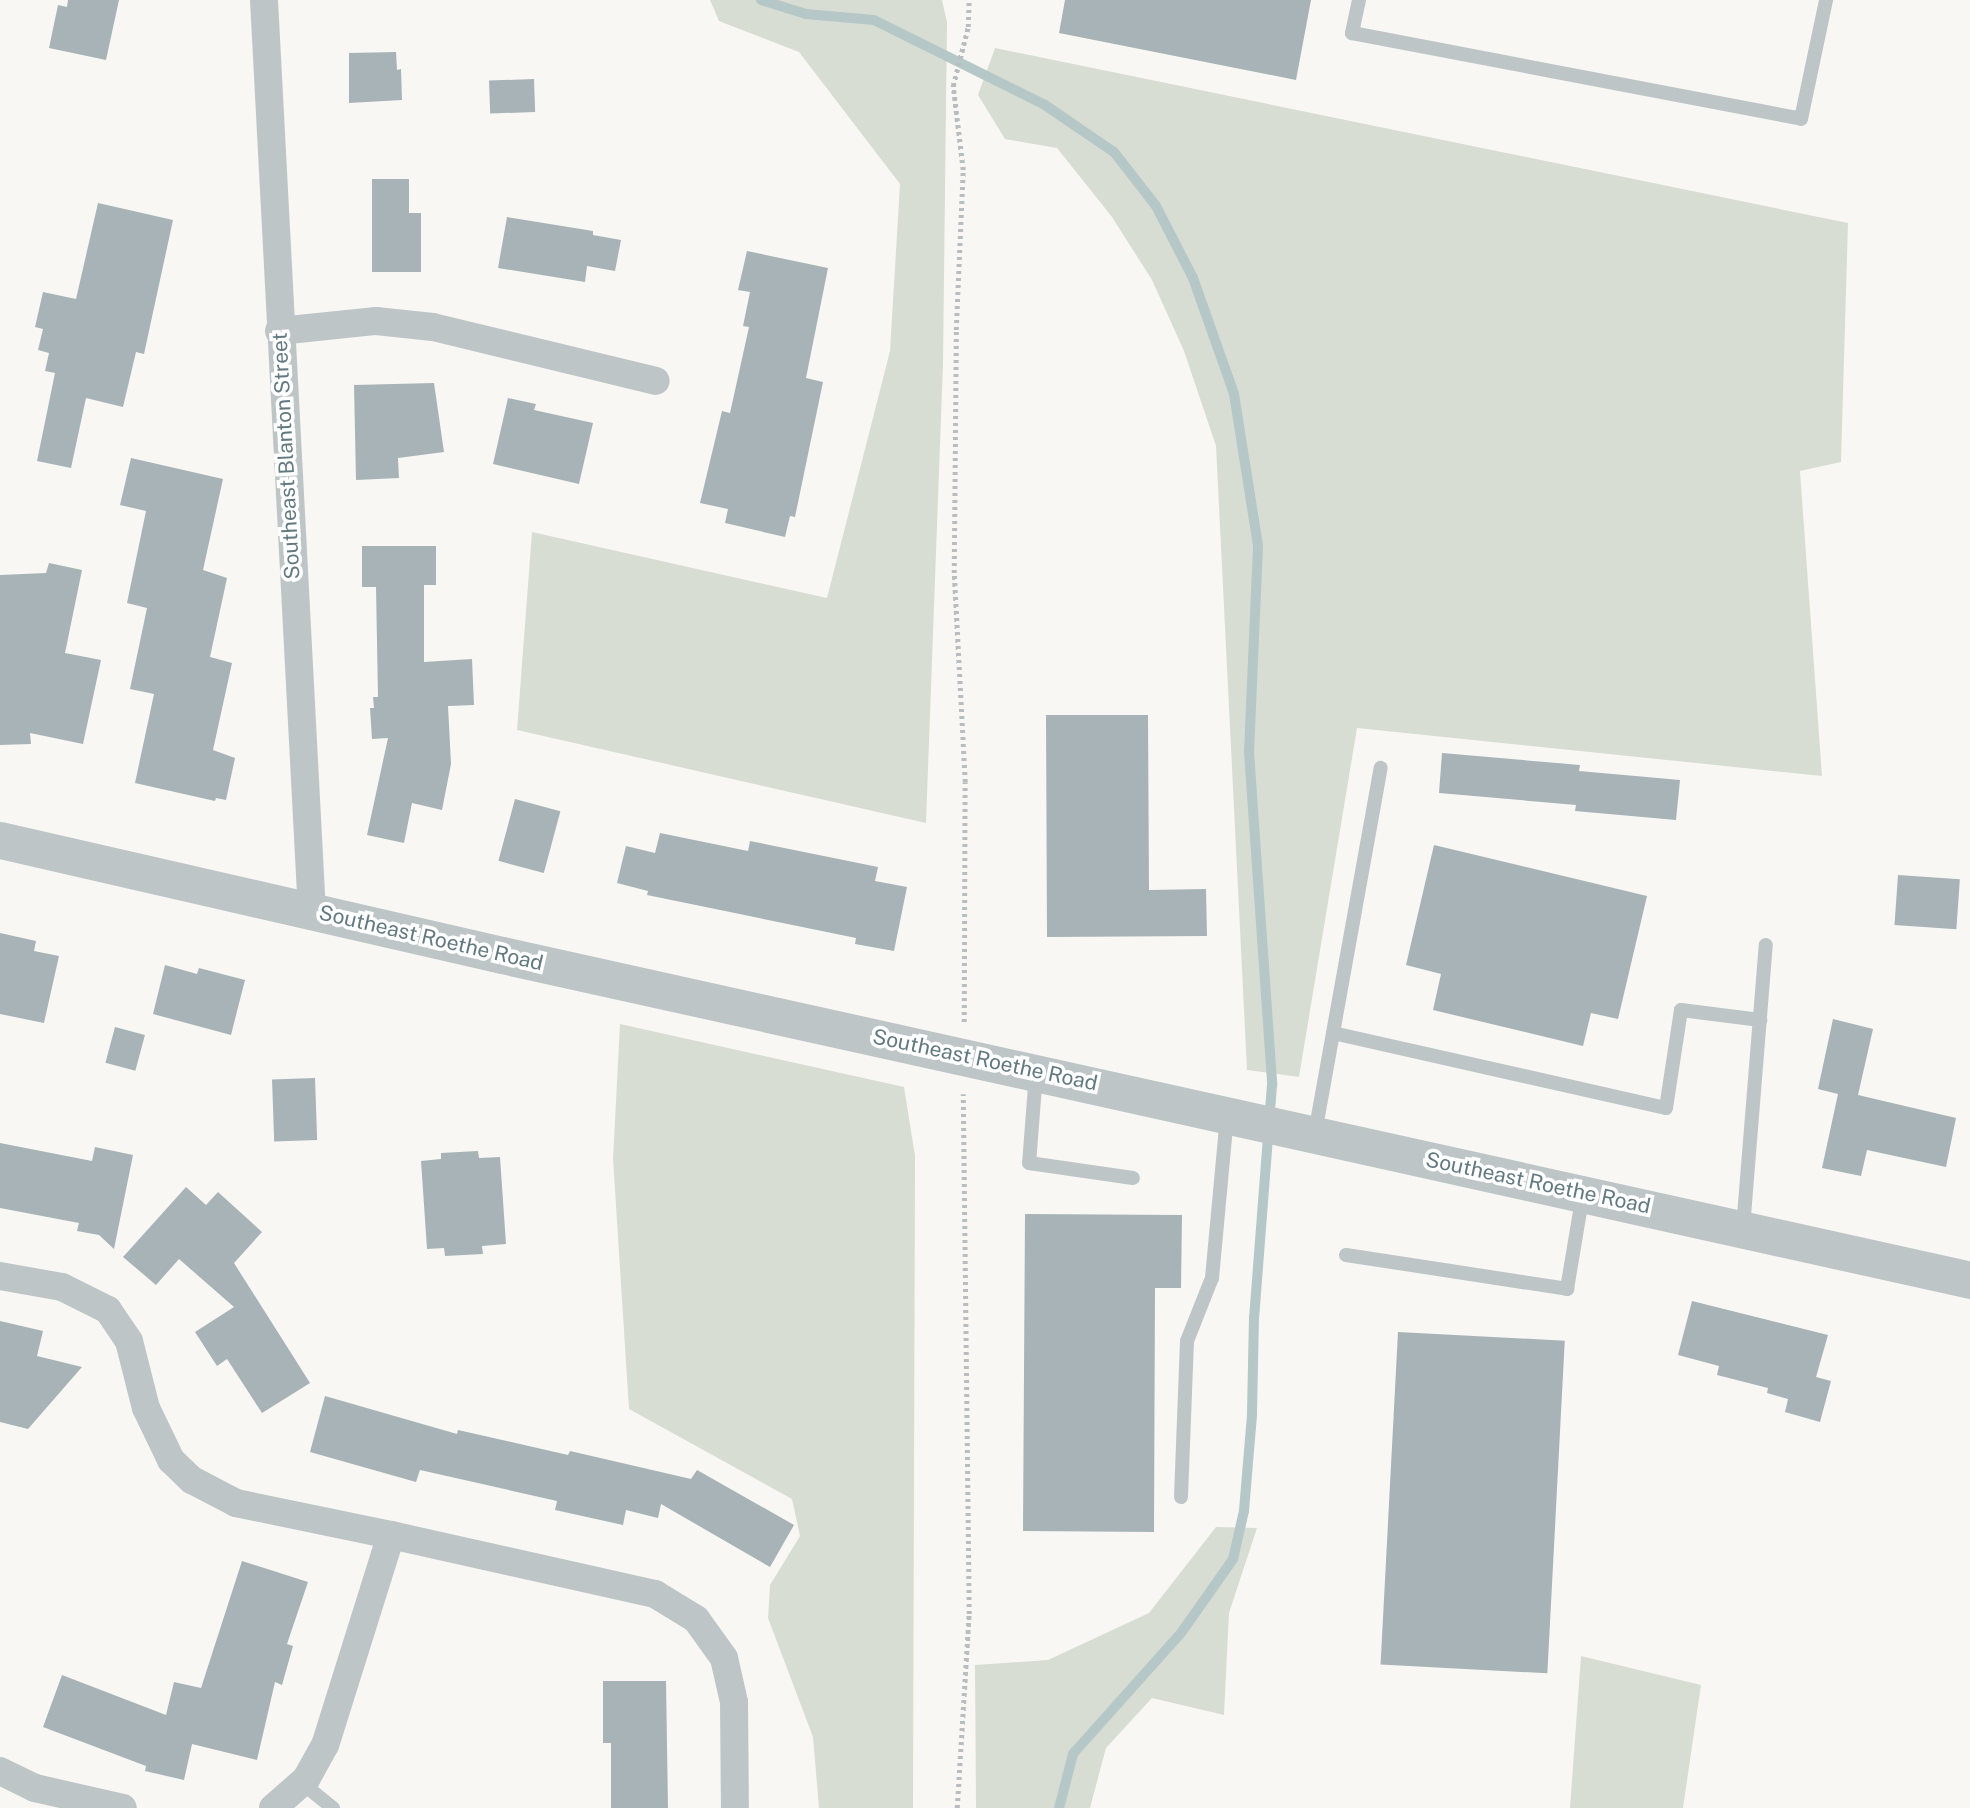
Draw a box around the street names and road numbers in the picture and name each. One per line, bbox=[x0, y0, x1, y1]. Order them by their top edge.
street label: Southeast Blanton Street bbox=[267, 332, 305, 580]
street label: Southeast Roethe Road bbox=[316, 900, 546, 976]
street label: Southeast Roethe Road bbox=[870, 1024, 1100, 1096]
street label: Southeast Roethe Road bbox=[1423, 1147, 1653, 1219]

